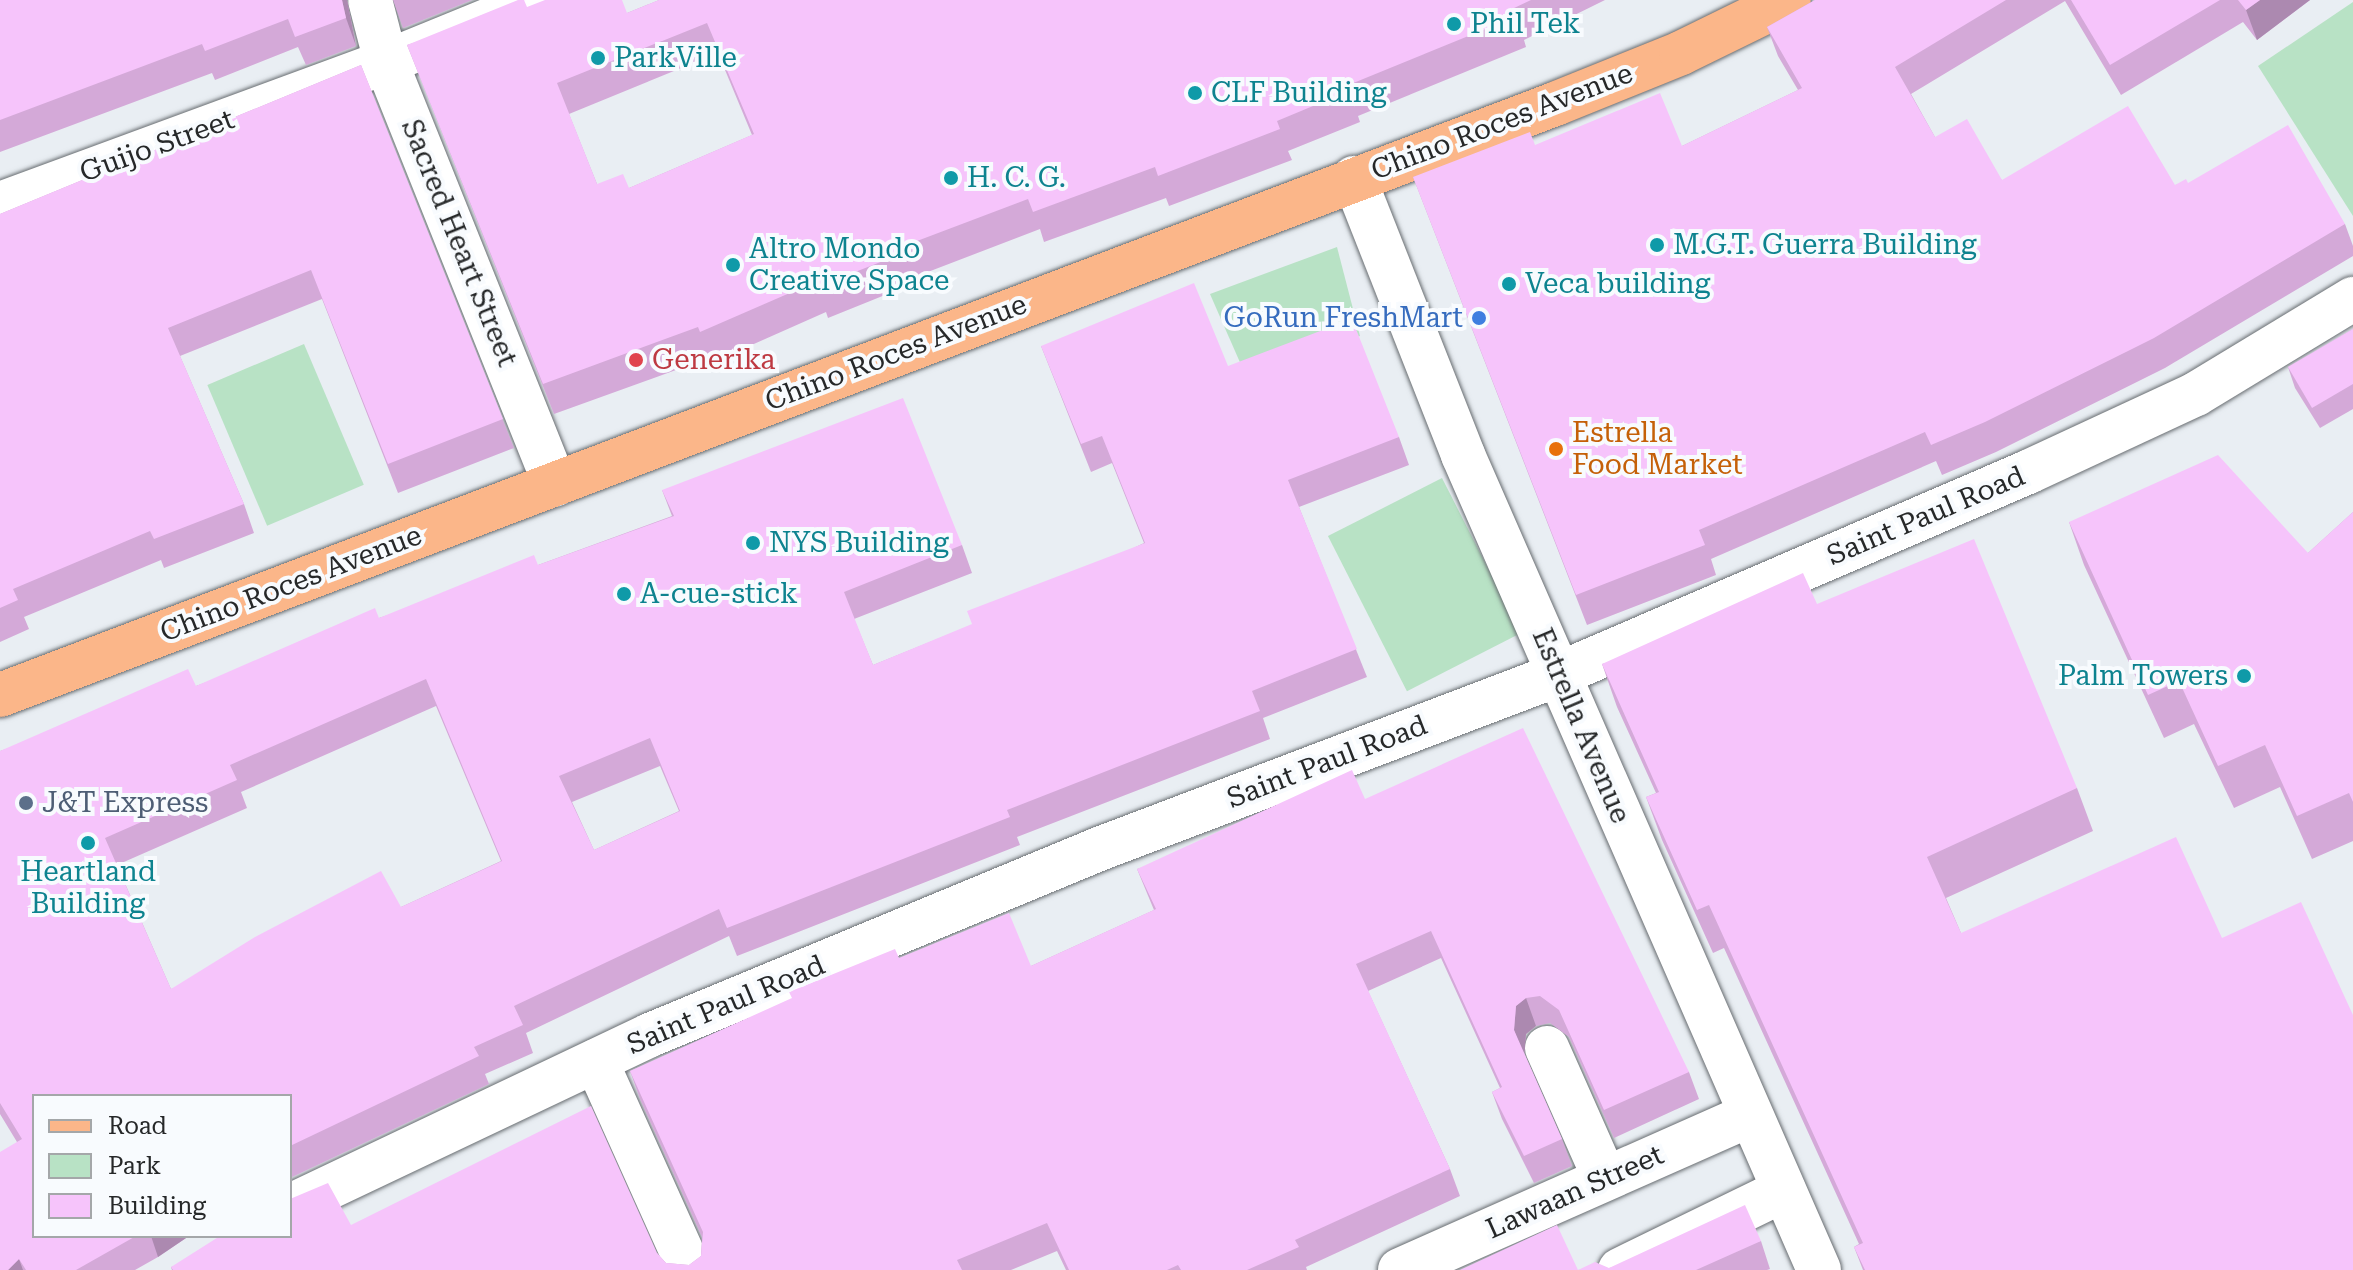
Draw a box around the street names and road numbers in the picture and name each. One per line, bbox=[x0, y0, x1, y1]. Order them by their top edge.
street label: Chino Roces Avenue bbox=[1366, 57, 1638, 187]
street label: Guijo Street bbox=[75, 103, 239, 189]
street label: Sacred Heart Street bbox=[394, 115, 524, 371]
street label: Chino Roces Avenue bbox=[760, 288, 1032, 418]
street label: Saint Paul Road bbox=[1822, 459, 2030, 573]
street label: Chino Roces Avenue bbox=[155, 519, 427, 649]
street label: Estrella Avenue bbox=[1525, 624, 1637, 828]
street label: Saint Paul Road bbox=[1222, 708, 1432, 816]
street label: Saint Paul Road bbox=[622, 948, 830, 1062]
street label: Lawaan Street bbox=[1481, 1138, 1669, 1246]

